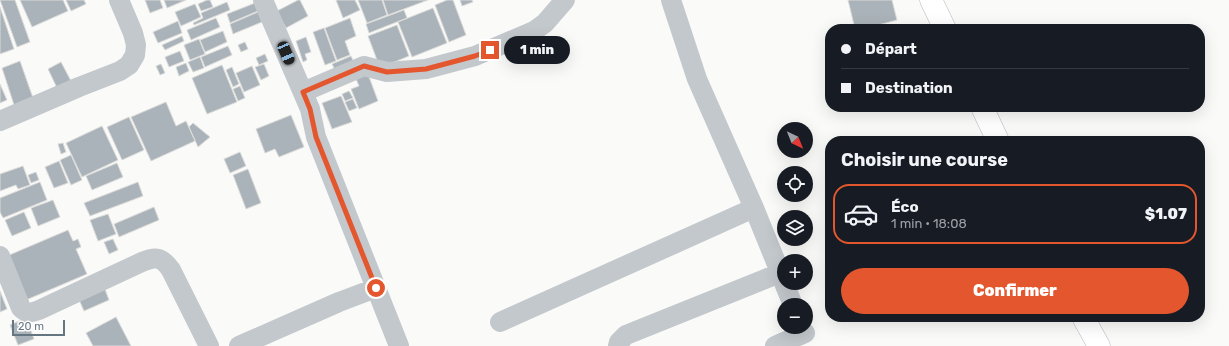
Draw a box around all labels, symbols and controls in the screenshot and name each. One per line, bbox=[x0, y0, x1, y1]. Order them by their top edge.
callout: 1 min bbox=[504, 36, 570, 64]
car bbox=[276, 40, 296, 66]
text: Départ bbox=[865, 40, 917, 58]
route end bbox=[481, 41, 499, 59]
text: 1 min bbox=[520, 42, 554, 57]
text: Destination bbox=[865, 79, 953, 97]
north arrow bbox=[777, 122, 813, 158]
map controls bbox=[777, 122, 813, 334]
text: Choisir une course bbox=[841, 149, 1008, 171]
button: locate bbox=[777, 166, 813, 202]
icon: car bbox=[843, 196, 879, 232]
text: Éco bbox=[891, 198, 919, 216]
text: $1.07 bbox=[1145, 205, 1187, 223]
button: layers bbox=[777, 210, 813, 246]
text: 1 min · 18:08 bbox=[891, 216, 967, 231]
button: + bbox=[777, 254, 813, 290]
button: Confirmer bbox=[841, 268, 1189, 314]
route start bbox=[367, 279, 385, 297]
button: − bbox=[777, 298, 813, 334]
scale bar bbox=[12, 318, 65, 337]
text: 20 m bbox=[18, 320, 44, 333]

